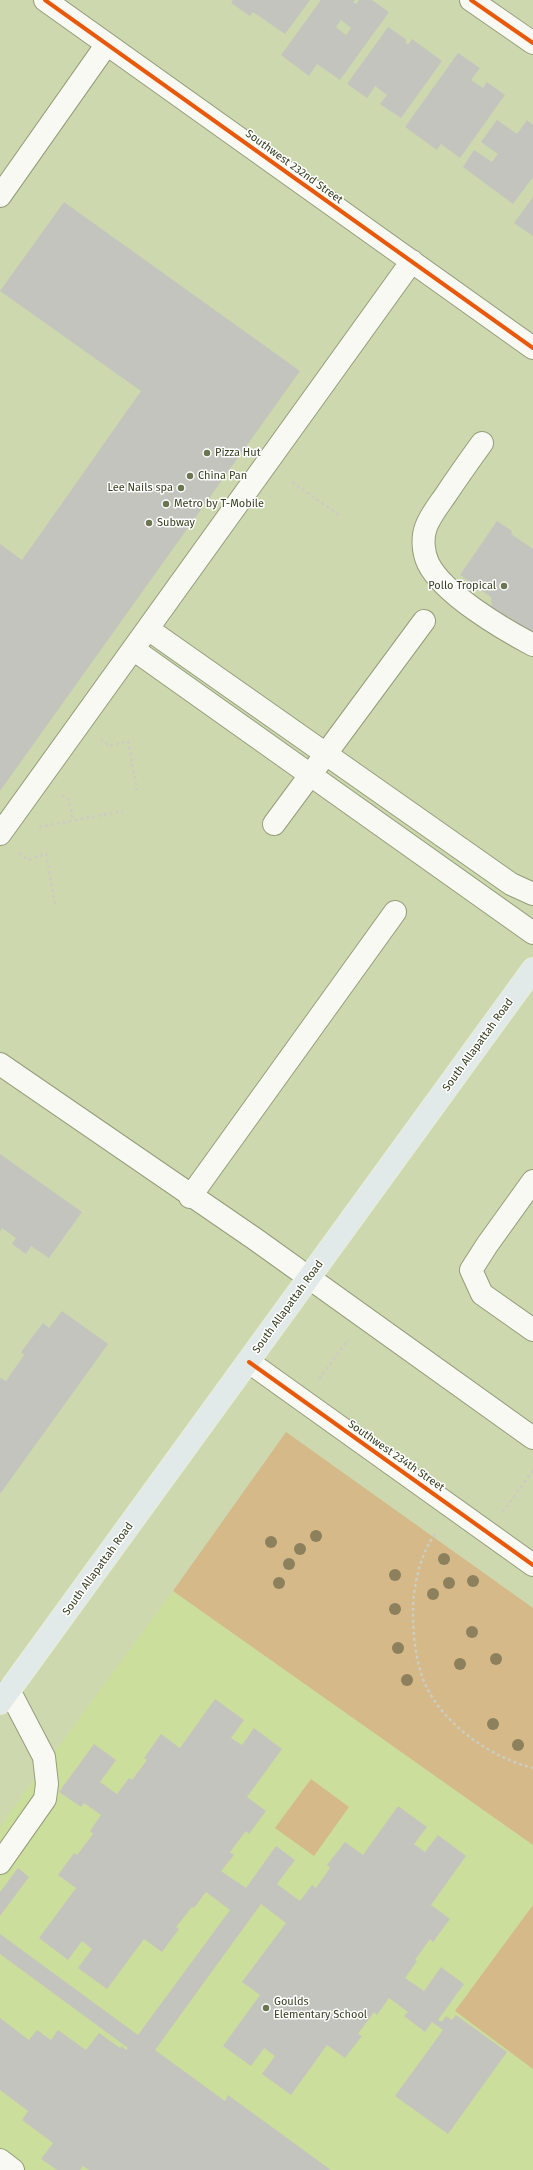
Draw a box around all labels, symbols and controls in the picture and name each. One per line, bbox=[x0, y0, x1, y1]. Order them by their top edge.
street label: Southwest 232nd Street bbox=[243, 127, 345, 207]
place label: Pizza Hut bbox=[215, 446, 261, 460]
marker: Pizza Hut bbox=[202, 448, 212, 458]
place label: China Pan bbox=[198, 469, 247, 483]
marker: China Pan bbox=[185, 471, 195, 481]
place label: Lee Nails spa bbox=[107, 481, 173, 495]
marker: Lee Nails spa bbox=[176, 483, 186, 493]
place label: Metro by T-Mobile bbox=[174, 497, 264, 511]
marker: Metro by T-Mobile bbox=[161, 499, 171, 509]
place label: Subway bbox=[157, 516, 195, 530]
marker: Subway bbox=[144, 518, 154, 528]
place label: Pollo Tropical bbox=[428, 579, 496, 593]
marker: Pollo Tropical bbox=[499, 581, 509, 591]
street label: South Allapattah Road bbox=[440, 996, 516, 1094]
street label: South Allapattah Road bbox=[250, 1258, 326, 1356]
street label: Southwest 234th Street bbox=[345, 1418, 447, 1494]
street label: South Allapattah Road bbox=[60, 1520, 136, 1618]
place label: Goulds Elementary School bbox=[274, 1995, 367, 2021]
marker: Goulds Elementary School bbox=[261, 2003, 271, 2013]

